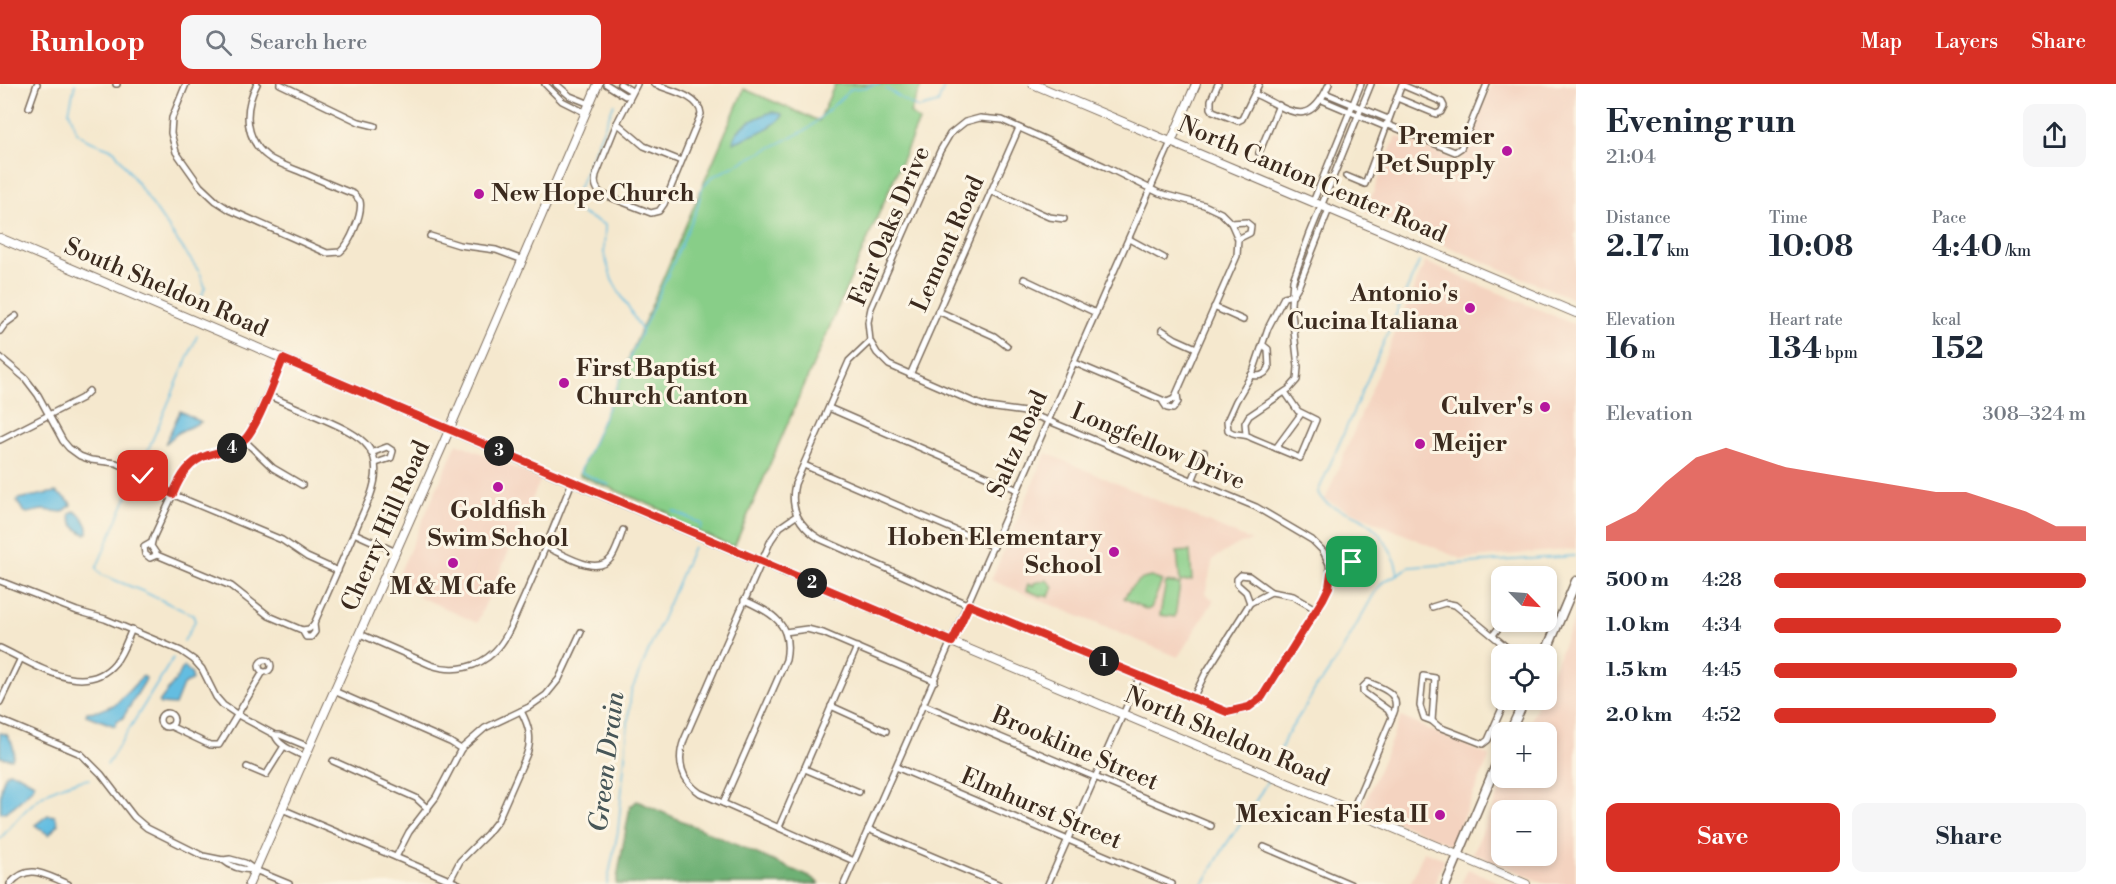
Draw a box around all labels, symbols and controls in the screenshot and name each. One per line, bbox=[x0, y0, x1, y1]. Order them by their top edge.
search box bbox=[181, 15, 601, 69]
text: Runloop bbox=[30, 25, 145, 60]
icon: search bbox=[202, 26, 235, 59]
text: Search here bbox=[250, 29, 367, 56]
text: Map bbox=[1861, 29, 1902, 55]
text: Layers bbox=[1935, 29, 1998, 55]
text: Share bbox=[2031, 29, 2086, 55]
text: Evening run bbox=[1606, 102, 1795, 143]
button: share bbox=[2023, 104, 2086, 167]
street label: North Canton Center Road bbox=[1173, 110, 1451, 250]
place label: Premier Pet Supply bbox=[1376, 122, 1496, 180]
street label: Fair Oaks Drive bbox=[843, 142, 937, 310]
marker: Premier Pet Supply bbox=[1500, 144, 1514, 158]
text: 21:04 bbox=[1606, 145, 1656, 170]
street label: Lemont Road bbox=[905, 171, 992, 317]
place label: New Hope Church bbox=[491, 179, 695, 209]
marker: New Hope Church bbox=[472, 187, 486, 201]
text: Distance bbox=[1606, 208, 1671, 228]
text: Time bbox=[1769, 208, 1808, 228]
text: Pace bbox=[1932, 208, 1966, 228]
text: 2.17 bbox=[1606, 228, 1664, 266]
text: 10:08 bbox=[1769, 228, 1853, 266]
text: 4:40 bbox=[1932, 228, 2002, 266]
street label: South Sheldon Road bbox=[60, 232, 273, 345]
text: km bbox=[1664, 241, 1689, 261]
text: /km bbox=[2002, 241, 2031, 261]
place label: Antonio's Cucina Italiana bbox=[1287, 279, 1459, 337]
marker: Antonio's Cucina Italiana bbox=[1463, 301, 1477, 315]
text: Elevation bbox=[1606, 310, 1675, 330]
text: Heart rate bbox=[1769, 310, 1843, 330]
text: kcal bbox=[1932, 310, 1961, 330]
text: 16 bbox=[1606, 330, 1638, 368]
text: 134 bbox=[1769, 330, 1822, 368]
text: 152 bbox=[1932, 330, 1984, 368]
text: m bbox=[1638, 343, 1656, 363]
text: bpm bbox=[1822, 343, 1858, 363]
place label: First Baptist Church Canton bbox=[576, 354, 748, 412]
marker: First Baptist Church Canton bbox=[557, 376, 571, 390]
street label: Saltz Road bbox=[981, 386, 1055, 502]
place label: Culver's bbox=[1441, 392, 1533, 422]
street label: Longfellow Drive bbox=[1066, 397, 1250, 497]
marker: Culver's bbox=[1538, 400, 1552, 414]
text: Elevation bbox=[1606, 402, 1693, 427]
text: 308–324 m bbox=[1983, 402, 2086, 427]
place label: Meijer bbox=[1432, 429, 1507, 459]
pin: 4 bbox=[217, 433, 247, 463]
street label: Cherry Hill Road bbox=[335, 436, 437, 616]
pin: 3 bbox=[484, 436, 514, 466]
marker: Meijer bbox=[1413, 437, 1427, 451]
text: 4 bbox=[227, 438, 237, 458]
text: 3 bbox=[494, 441, 504, 461]
pin bbox=[117, 450, 168, 501]
icon: check bbox=[126, 459, 159, 492]
marker: Goldfish Swim School bbox=[491, 480, 505, 494]
place label: Goldfish Swim School bbox=[428, 496, 568, 554]
place label: Hoben Elementary School bbox=[887, 523, 1103, 581]
pin bbox=[1326, 536, 1377, 587]
marker: Hoben Elementary School bbox=[1107, 545, 1121, 559]
icon: arrive bbox=[1335, 545, 1368, 578]
marker: M & M Cafe bbox=[446, 556, 460, 570]
north arrow bbox=[1491, 566, 1557, 632]
map controls bbox=[1491, 566, 1557, 866]
pin: 2 bbox=[797, 568, 827, 598]
text: 500 m bbox=[1606, 568, 1669, 593]
text: 4:28 bbox=[1702, 568, 1742, 593]
place label: M & M Cafe bbox=[389, 572, 517, 602]
text: 2 bbox=[807, 573, 817, 593]
text: 1.0 km bbox=[1606, 613, 1670, 638]
text: 4:34 bbox=[1702, 613, 1742, 638]
button: locate bbox=[1491, 644, 1557, 710]
pin: 1 bbox=[1089, 646, 1119, 676]
text: 1 bbox=[1100, 651, 1108, 671]
text: 1.5 km bbox=[1606, 658, 1667, 683]
text: 4:45 bbox=[1702, 658, 1741, 683]
street label: North Sheldon Road bbox=[1120, 680, 1334, 794]
water label: Green Drain bbox=[583, 689, 632, 834]
street label: Brookline Street bbox=[986, 700, 1163, 798]
text: 2.0 km bbox=[1606, 703, 1672, 728]
text: 4:52 bbox=[1702, 703, 1741, 728]
button: + bbox=[1491, 722, 1557, 788]
street label: Elmhurst Street bbox=[956, 762, 1127, 857]
place label: Mexican Fiesta II bbox=[1235, 800, 1428, 830]
button: − bbox=[1491, 800, 1557, 866]
button: Save bbox=[1606, 803, 1840, 872]
button: Share bbox=[1852, 803, 2086, 872]
marker: Mexican Fiesta II bbox=[1433, 808, 1447, 822]

